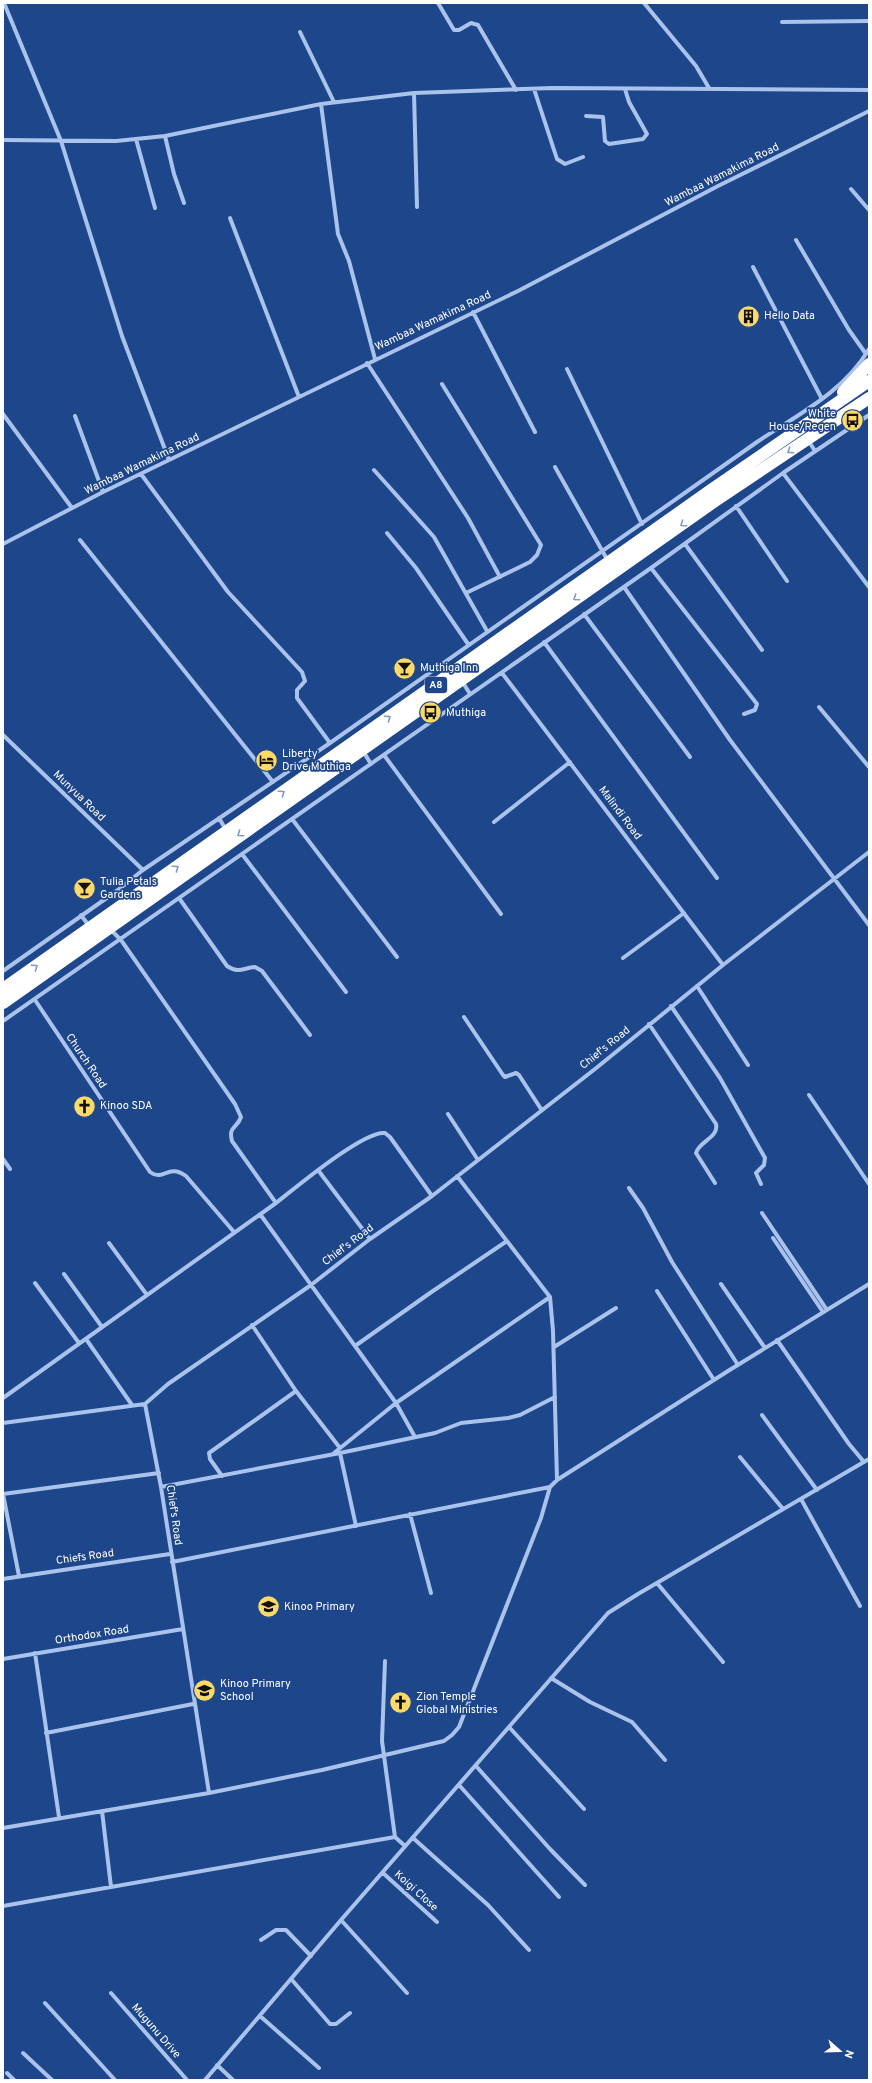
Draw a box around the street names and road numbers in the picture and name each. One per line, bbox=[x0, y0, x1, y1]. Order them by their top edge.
street label: Wambaa Wamakima Road bbox=[662, 140, 782, 210]
street label: Wambaa Wamakima Road bbox=[373, 288, 493, 354]
street label: Wambaa Wamakima Road bbox=[82, 430, 202, 498]
road number: A8 bbox=[425, 677, 447, 693]
street label: Munyua Road bbox=[50, 768, 108, 824]
street label: Malindi Road bbox=[595, 783, 645, 843]
street label: Chief's Road bbox=[577, 1023, 633, 1073]
street label: Church Road bbox=[62, 1031, 110, 1091]
street label: Chief's Road bbox=[319, 1221, 377, 1269]
street label: Chief's Road bbox=[163, 1484, 185, 1546]
street label: Chiefs Road bbox=[55, 1546, 115, 1568]
street label: Orthodox Road bbox=[54, 1622, 130, 1648]
street label: Koigi Close bbox=[391, 1868, 441, 1914]
street label: Mugunu Drive bbox=[128, 2001, 184, 2061]

